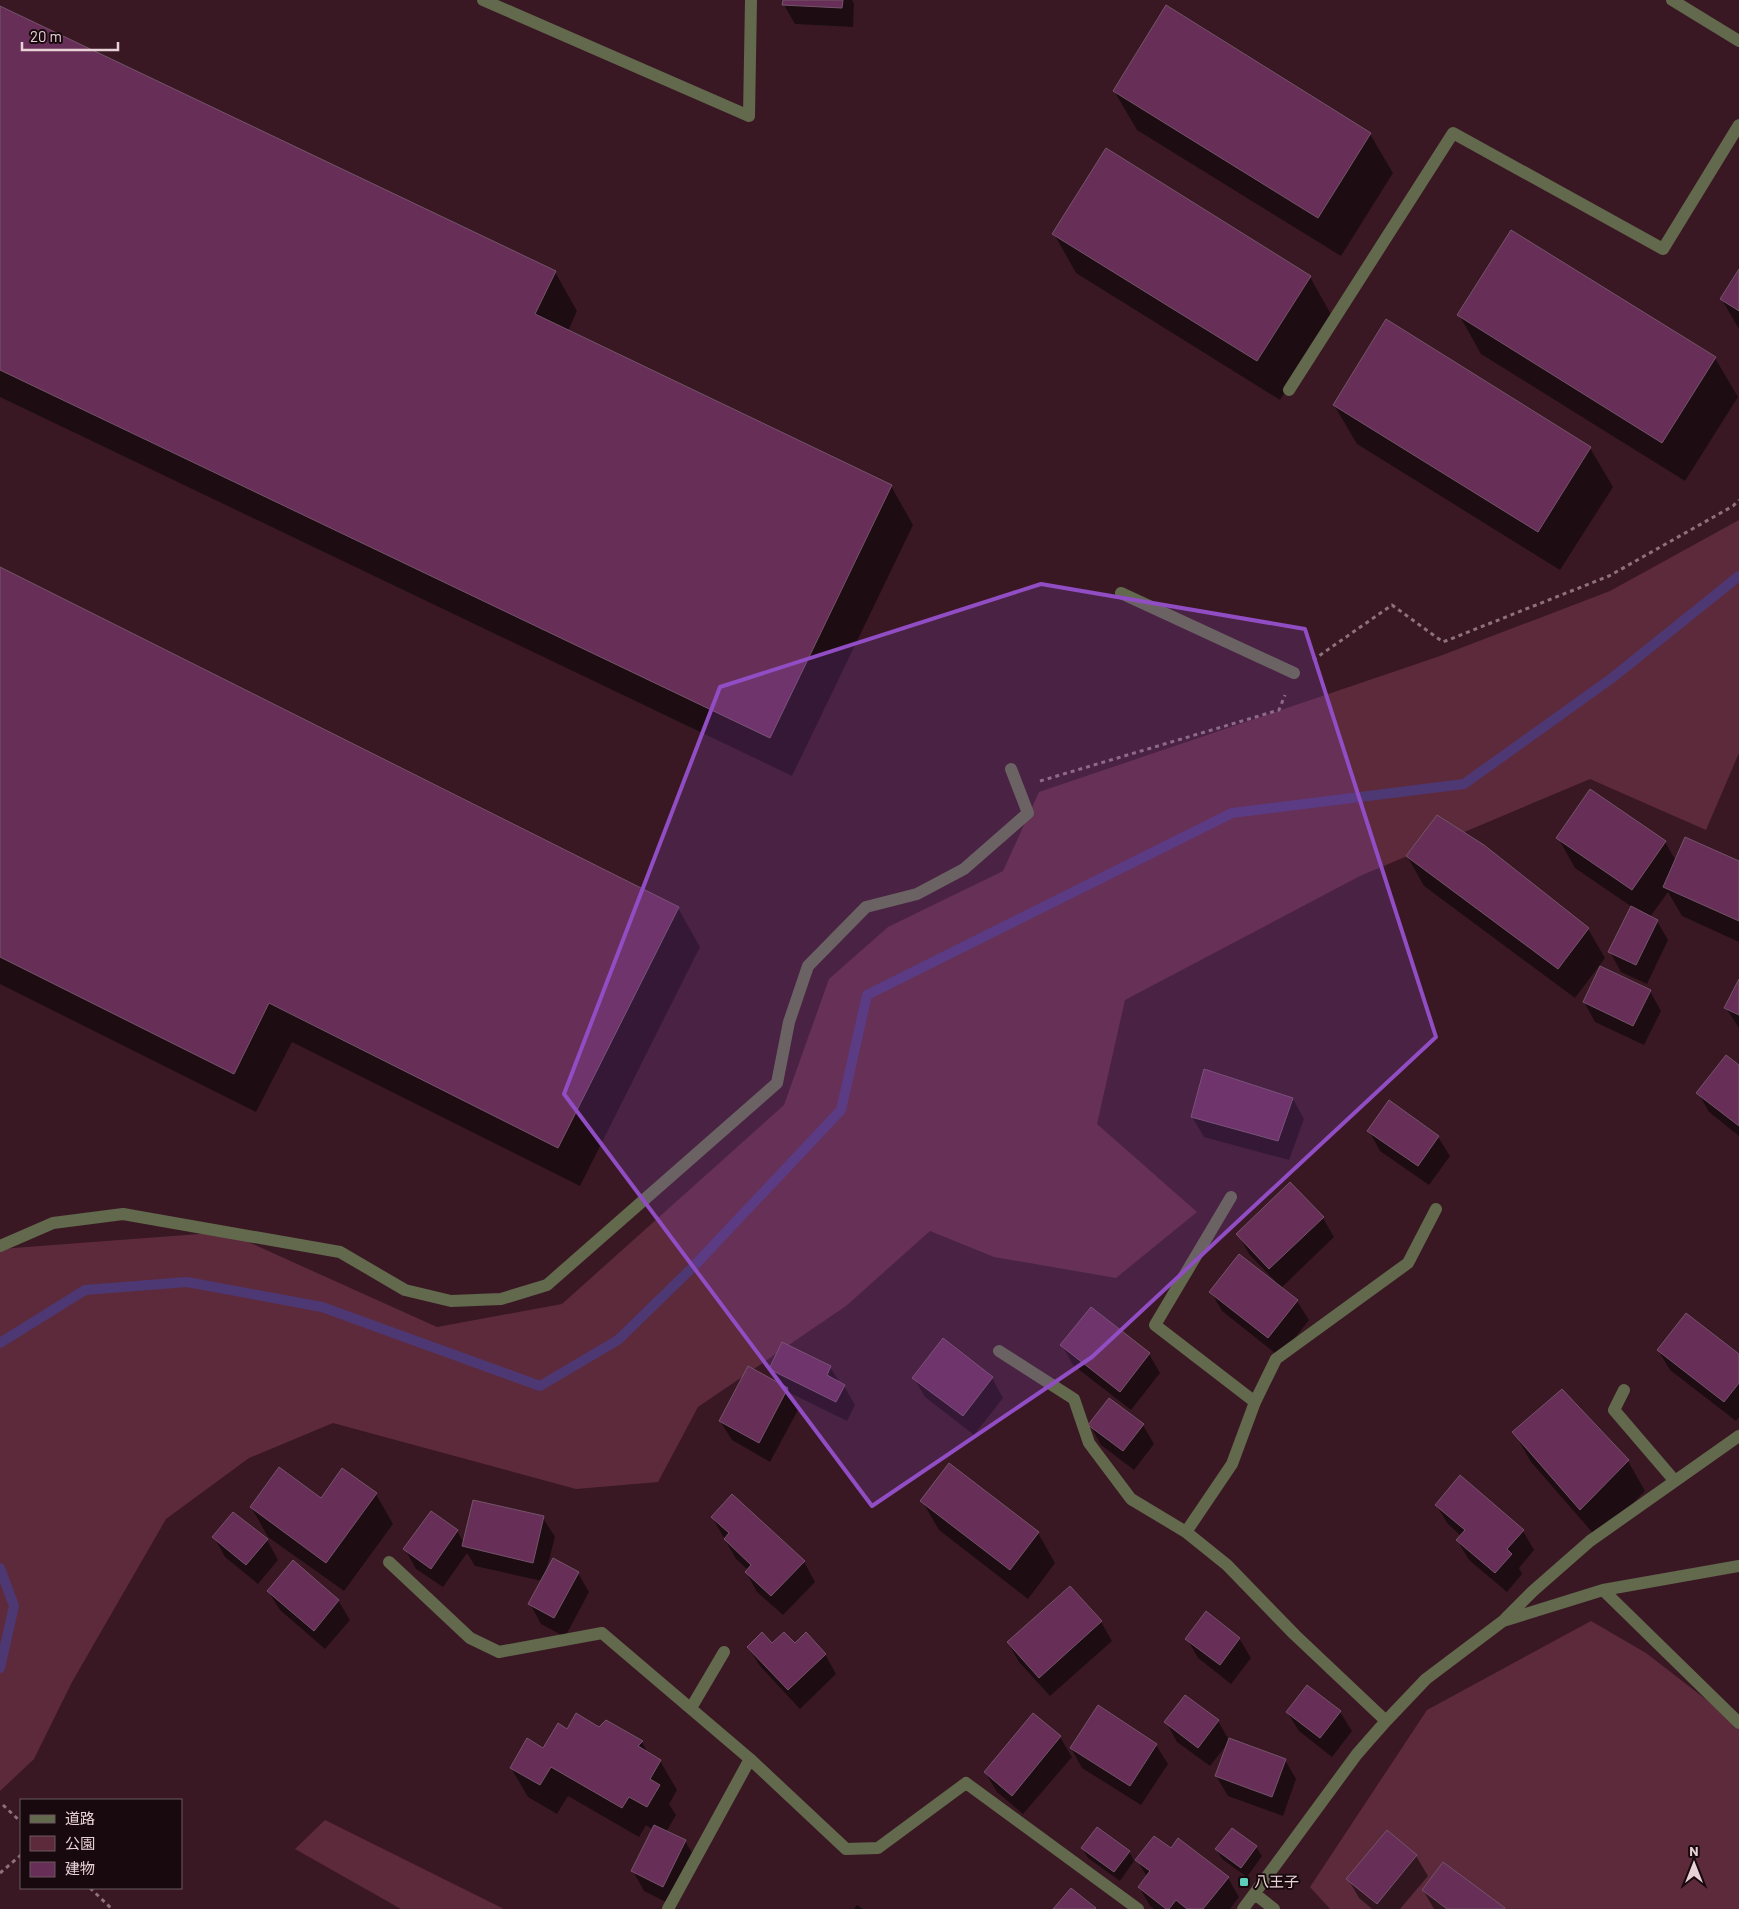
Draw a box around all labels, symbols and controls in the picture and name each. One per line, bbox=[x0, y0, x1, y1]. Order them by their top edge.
scale bar bbox=[22, 20, 119, 52]
text: 20 m bbox=[30, 27, 62, 45]
legend bbox=[20, 1799, 182, 1889]
text: 道路 bbox=[65, 1809, 95, 1827]
text: 公園 bbox=[65, 1834, 95, 1852]
north arrow bbox=[1669, 1839, 1719, 1889]
text: N bbox=[1689, 1842, 1699, 1859]
text: 建物 bbox=[65, 1859, 95, 1877]
place label: 八王子 bbox=[1254, 1872, 1299, 1890]
marker: 八王子 bbox=[1238, 1876, 1250, 1888]

